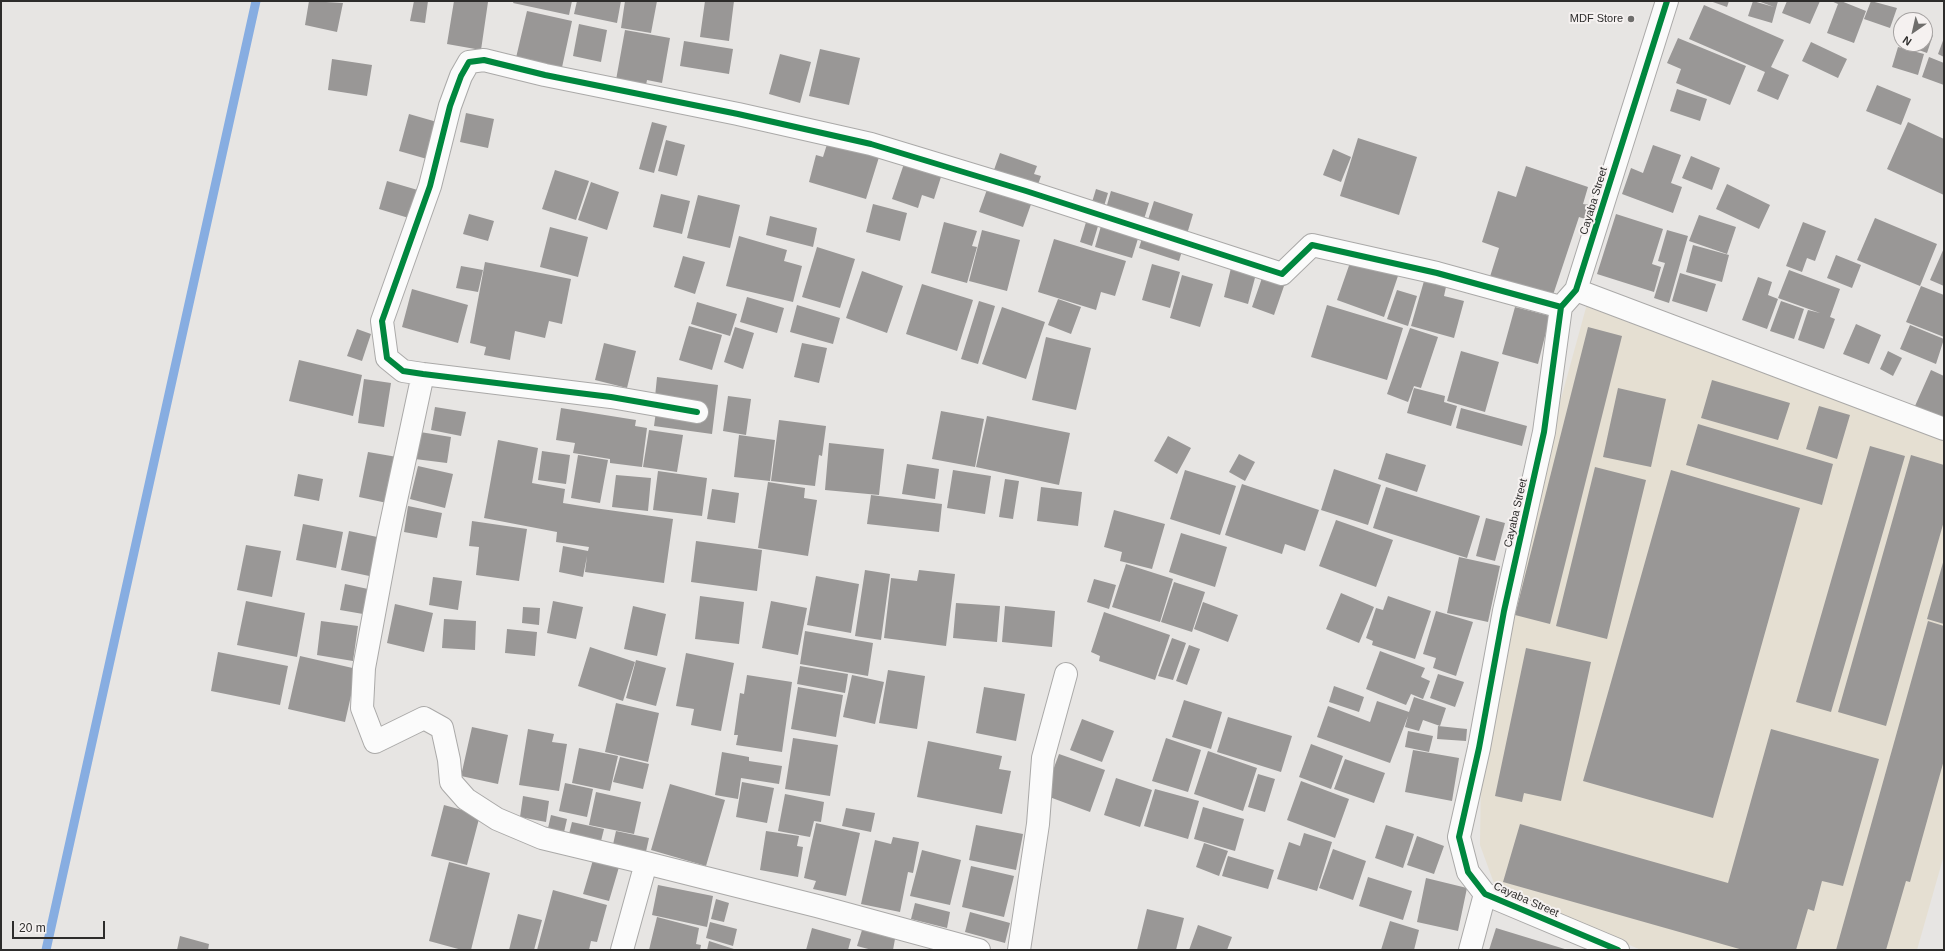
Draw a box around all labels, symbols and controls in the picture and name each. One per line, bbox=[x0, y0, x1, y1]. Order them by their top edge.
place label: MDF Store bbox=[1570, 12, 1623, 26]
north arrow bbox=[1893, 12, 1933, 52]
marker: MDF Store bbox=[1626, 14, 1636, 24]
text: N bbox=[1900, 34, 1914, 48]
street label: Cayaba Street bbox=[1577, 165, 1611, 237]
street label: Cayaba Street bbox=[1502, 477, 1530, 549]
street label: Cayaba Street bbox=[1491, 880, 1561, 920]
scale bar bbox=[14, 913, 107, 939]
text: 20 m bbox=[19, 921, 46, 935]

